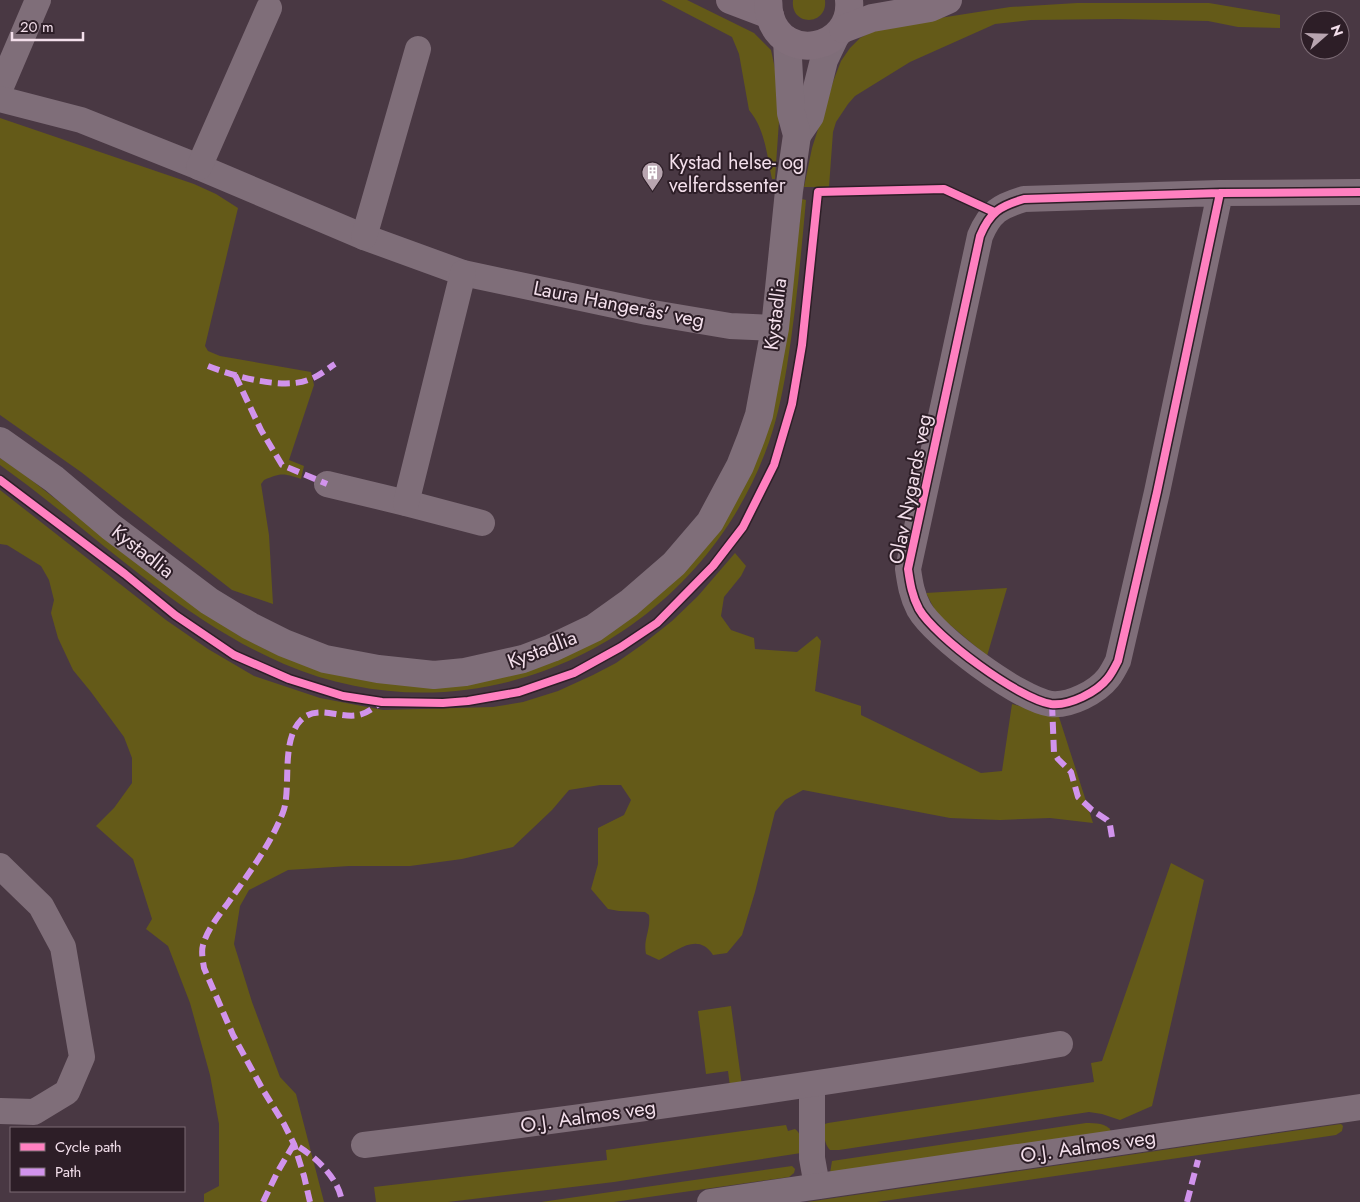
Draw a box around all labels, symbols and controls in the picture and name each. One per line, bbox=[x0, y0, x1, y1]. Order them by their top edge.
scale bar bbox=[12, 10, 84, 42]
north arrow bbox=[1300, 10, 1350, 60]
text: 20 m bbox=[20, 16, 54, 38]
text: N bbox=[1326, 22, 1349, 39]
place label: Kystad helse- og velferdssenter bbox=[669, 148, 804, 200]
building icon: Kystad helse- og velferdssenter bbox=[641, 161, 665, 192]
street label: Laura Hangerås' veg bbox=[531, 274, 707, 335]
street label: Kystadlia bbox=[757, 276, 794, 352]
street label: Olav Nygards veg bbox=[882, 412, 939, 567]
street label: Kystadlia bbox=[105, 518, 180, 585]
street label: Kystadlia bbox=[503, 623, 581, 676]
street label: O.J. Aalmos veg bbox=[519, 1093, 658, 1140]
street label: O.J. Aalmos veg bbox=[1019, 1123, 1158, 1170]
legend bbox=[10, 1127, 185, 1192]
text: Cycle path bbox=[55, 1136, 122, 1158]
text: Path bbox=[55, 1161, 81, 1183]

